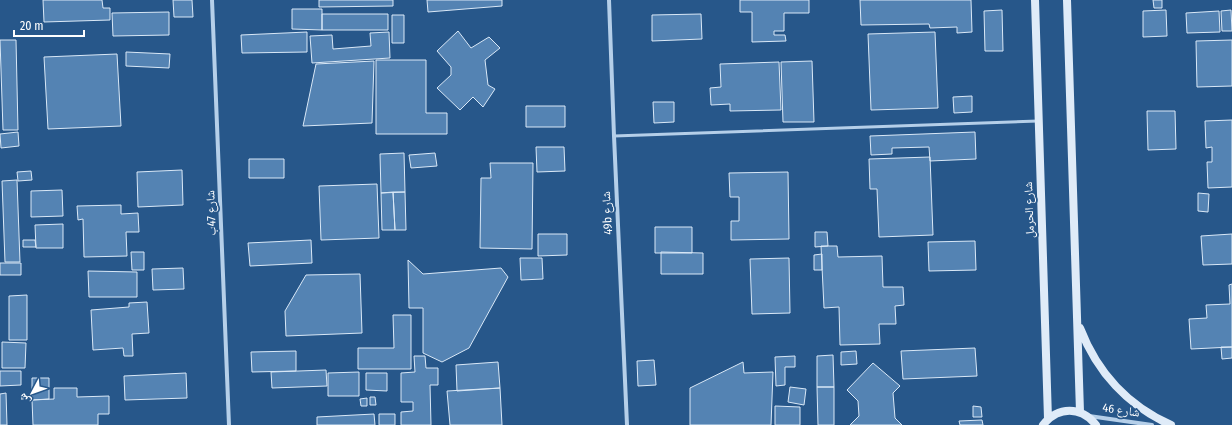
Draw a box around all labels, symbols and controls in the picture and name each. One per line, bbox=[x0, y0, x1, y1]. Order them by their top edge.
scale bar bbox=[14, 12, 84, 38]
text: 20 m bbox=[20, 19, 44, 33]
street label: شارع الحرمل bbox=[1021, 181, 1038, 238]
street label: شارع 47ب bbox=[203, 190, 220, 236]
street label: 49b شارع bbox=[599, 191, 616, 235]
north arrow bbox=[12, 373, 52, 413]
text: ش bbox=[16, 390, 34, 408]
street label: شارع 46 bbox=[1101, 400, 1141, 421]

